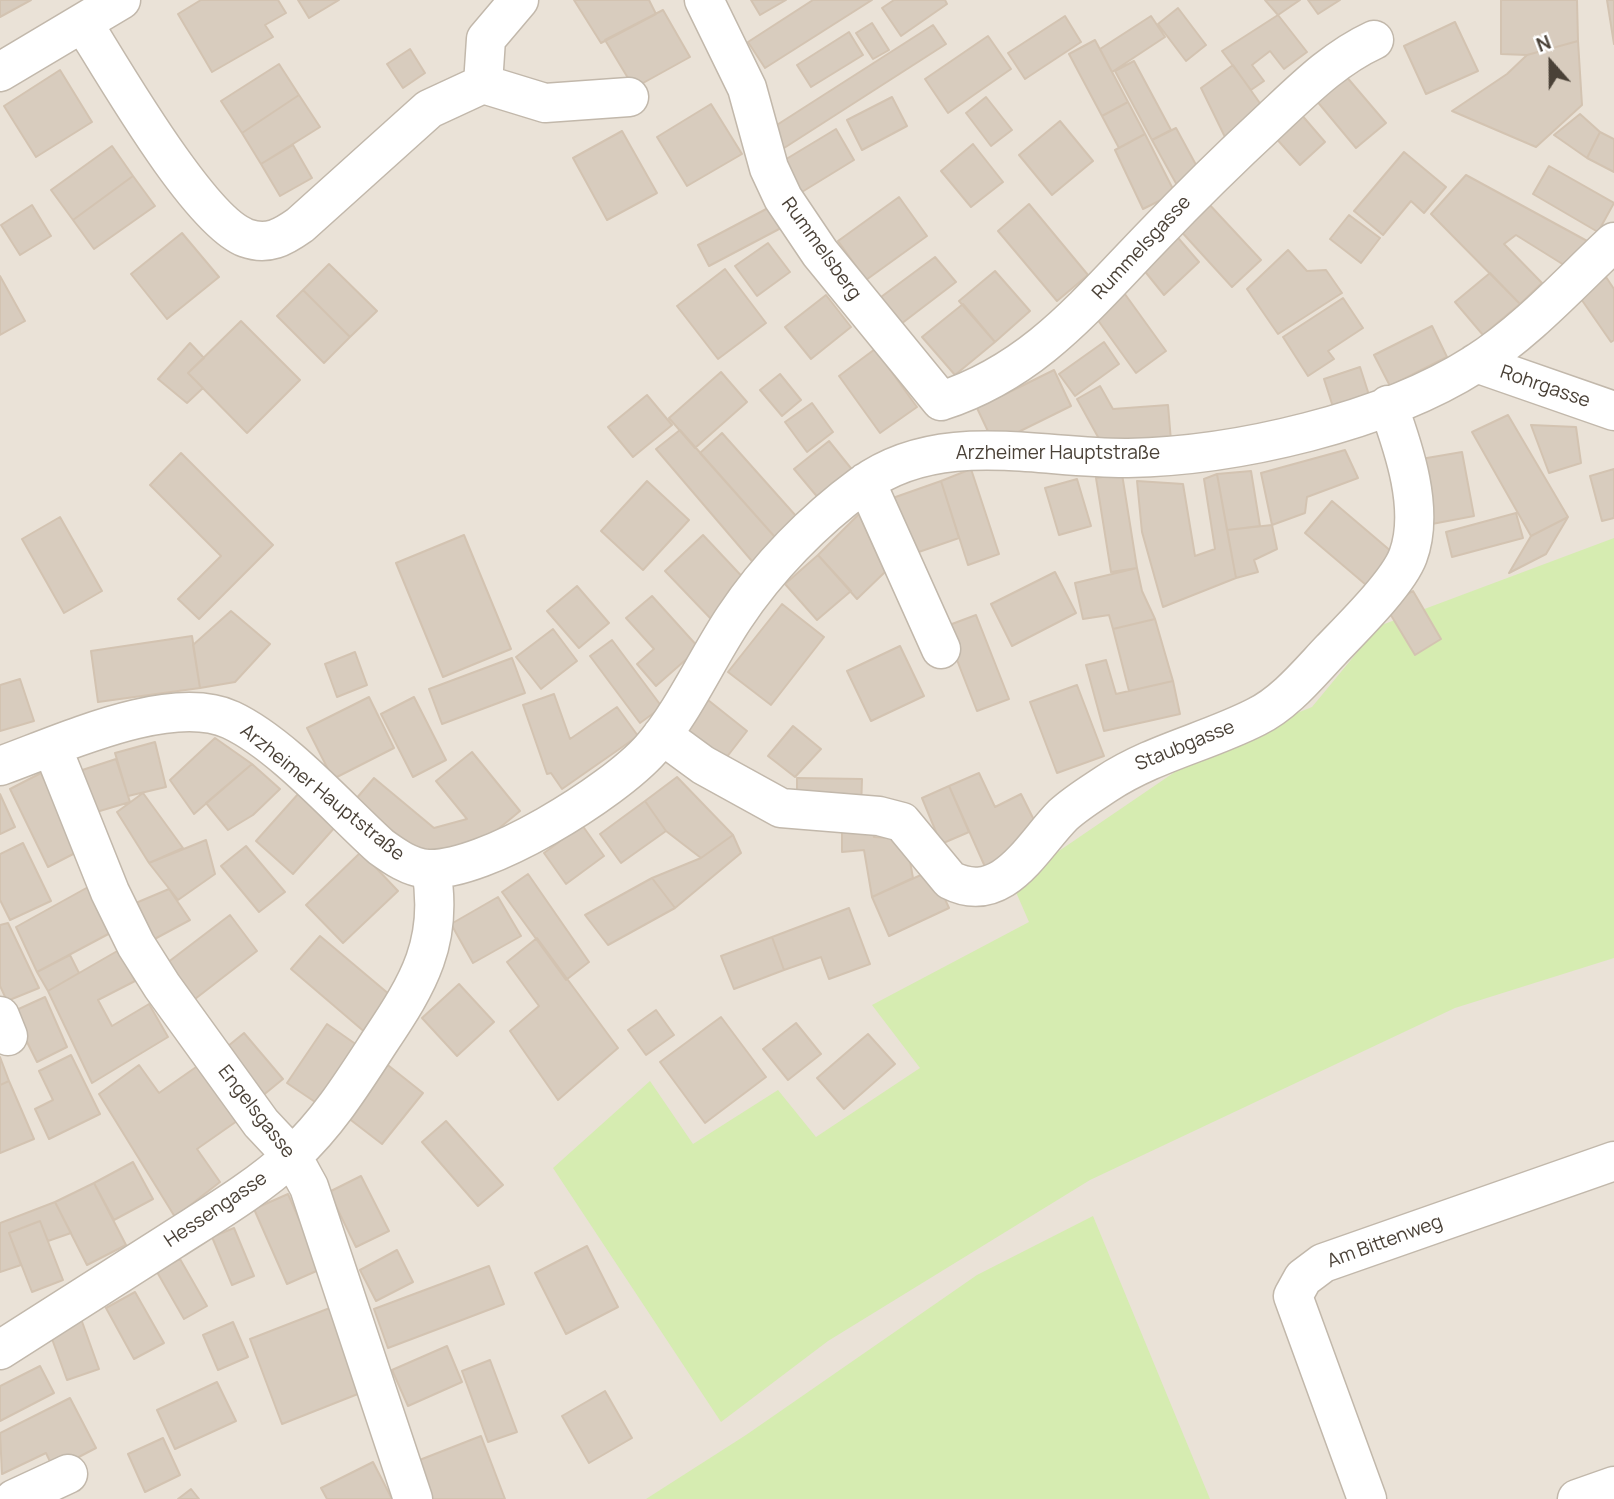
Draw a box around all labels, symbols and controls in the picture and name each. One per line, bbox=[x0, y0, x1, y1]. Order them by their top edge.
north arrow bbox=[1516, 28, 1586, 98]
text: N bbox=[1532, 29, 1555, 58]
street label: Rummelsgasse bbox=[1088, 191, 1196, 305]
street label: Rummelsberg bbox=[776, 193, 866, 305]
street label: Rohrgasse bbox=[1497, 361, 1593, 413]
street label: Arzheimer Hauptstraße bbox=[956, 443, 1160, 465]
street label: Staubgasse bbox=[1132, 716, 1238, 776]
street label: Arzheimer Hauptstraße bbox=[235, 720, 409, 866]
street label: Engelsgasse bbox=[213, 1061, 299, 1163]
street label: Hessengasse bbox=[160, 1167, 272, 1253]
street label: Am Bittenweg bbox=[1324, 1211, 1446, 1273]

